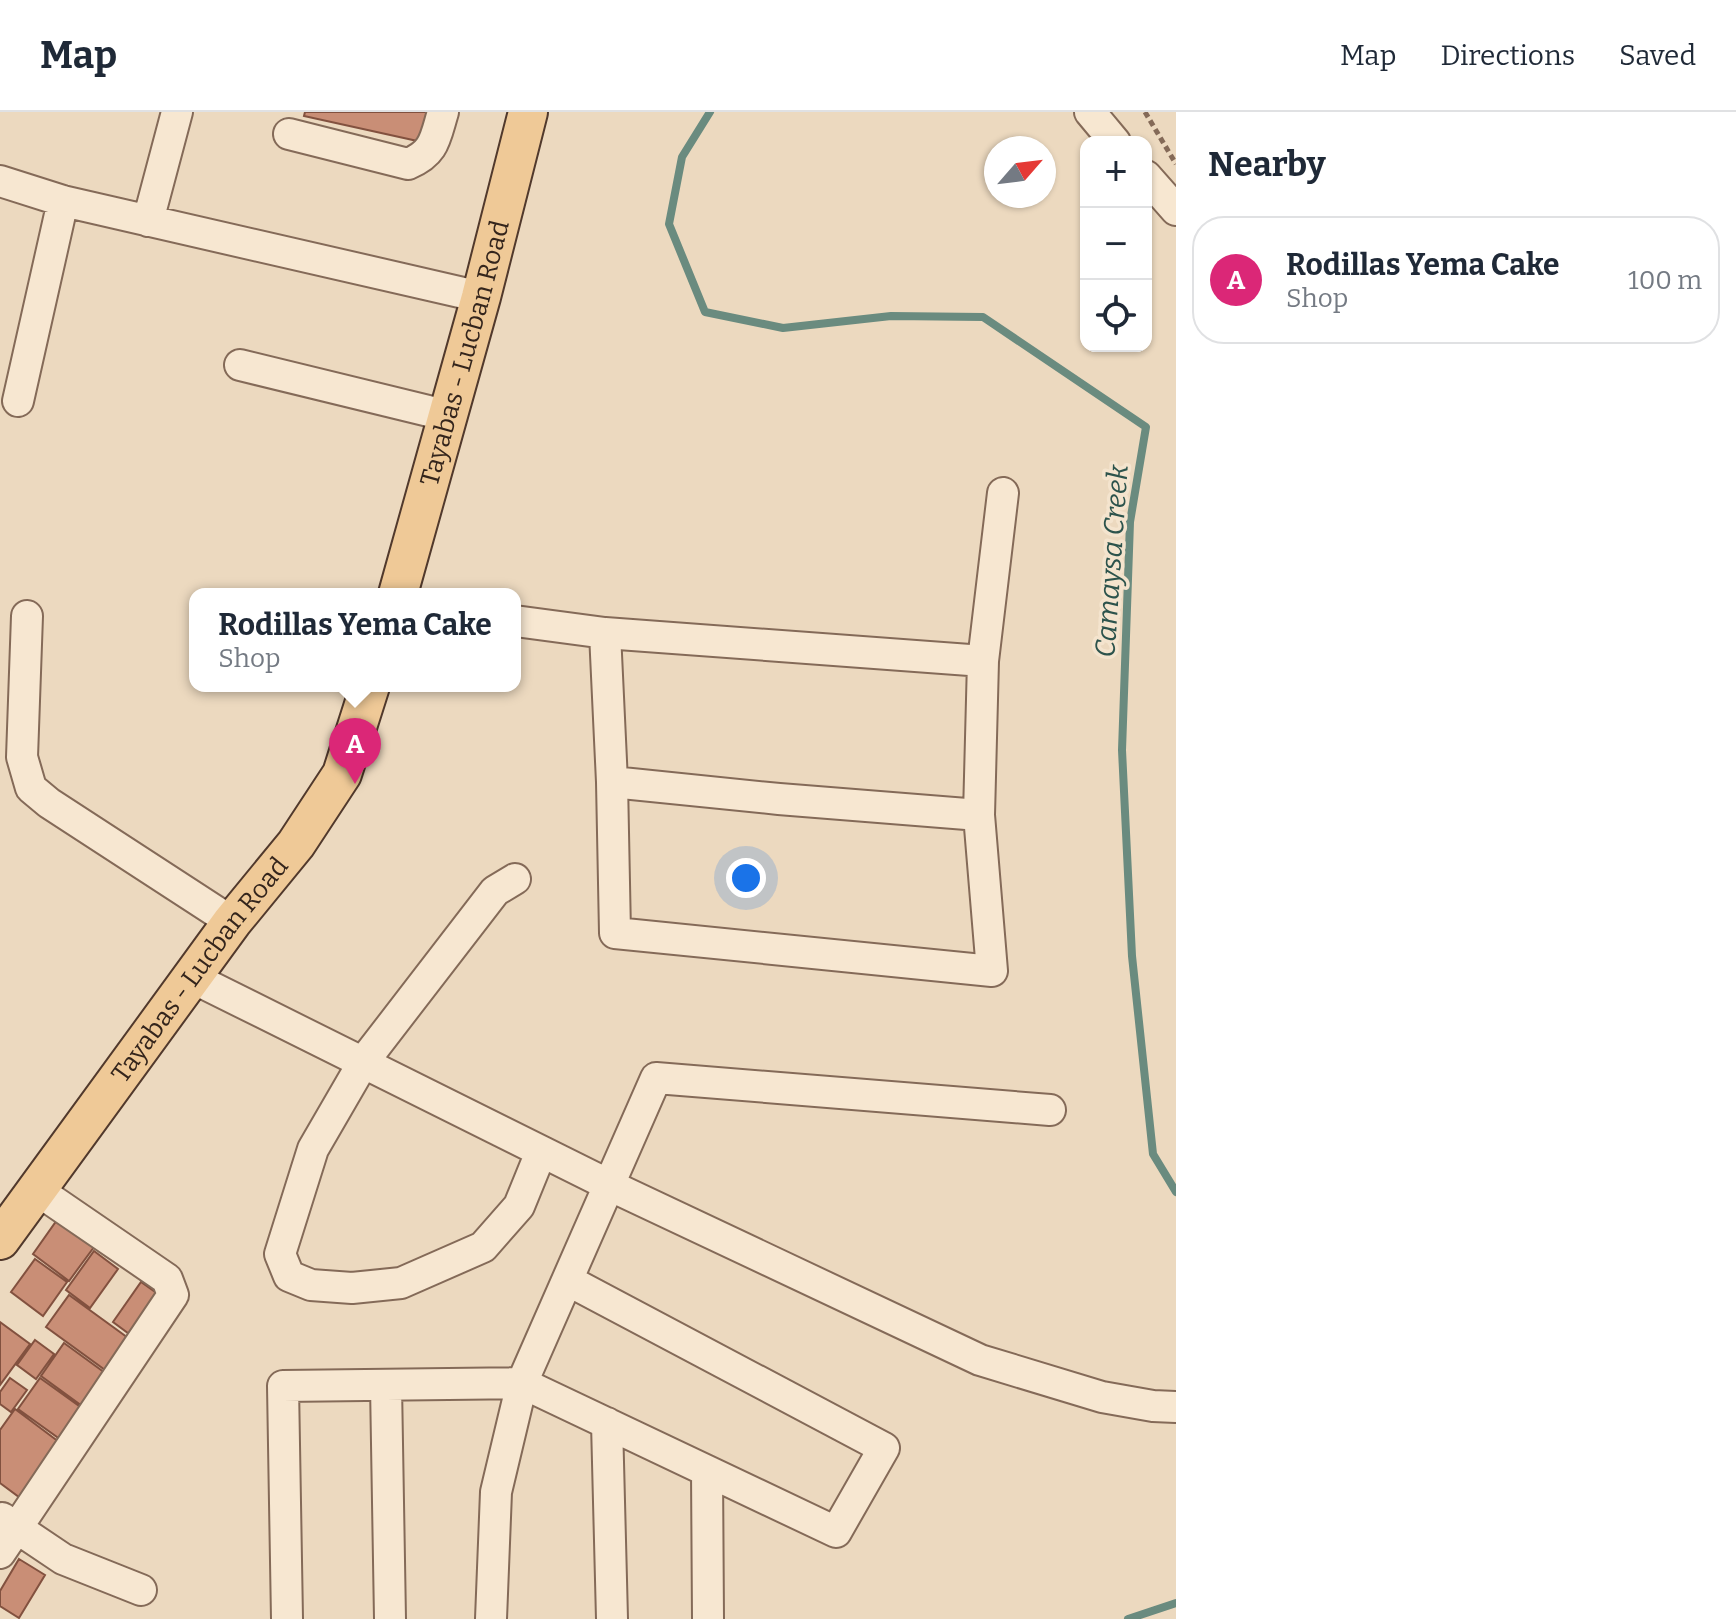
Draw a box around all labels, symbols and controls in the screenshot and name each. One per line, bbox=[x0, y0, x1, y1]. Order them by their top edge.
text: Map bbox=[40, 32, 117, 78]
text: Map bbox=[1340, 39, 1396, 72]
text: Directions bbox=[1440, 39, 1575, 72]
text: Saved bbox=[1619, 39, 1696, 72]
north arrow bbox=[984, 136, 1056, 208]
map controls bbox=[1080, 136, 1152, 352]
button: + bbox=[1080, 136, 1152, 208]
text: Nearby bbox=[1208, 144, 1326, 185]
button: − bbox=[1080, 208, 1152, 280]
street label: Tayabas - Lucban Road bbox=[414, 217, 516, 489]
text: Rodillas Yema Cake bbox=[1286, 247, 1559, 283]
text: A bbox=[1227, 265, 1245, 296]
text: 100 m bbox=[1628, 265, 1702, 296]
button: locate bbox=[1080, 280, 1152, 352]
text: Shop bbox=[1286, 283, 1348, 314]
water label: Camaysa Creek bbox=[1088, 463, 1135, 659]
popup bbox=[189, 588, 521, 692]
text: Rodillas Yema Cake bbox=[218, 607, 492, 643]
text: Shop bbox=[218, 643, 280, 674]
pin: A bbox=[329, 718, 381, 784]
street label: Tayabas - Lucban Road bbox=[105, 851, 295, 1089]
your location bbox=[726, 858, 766, 898]

